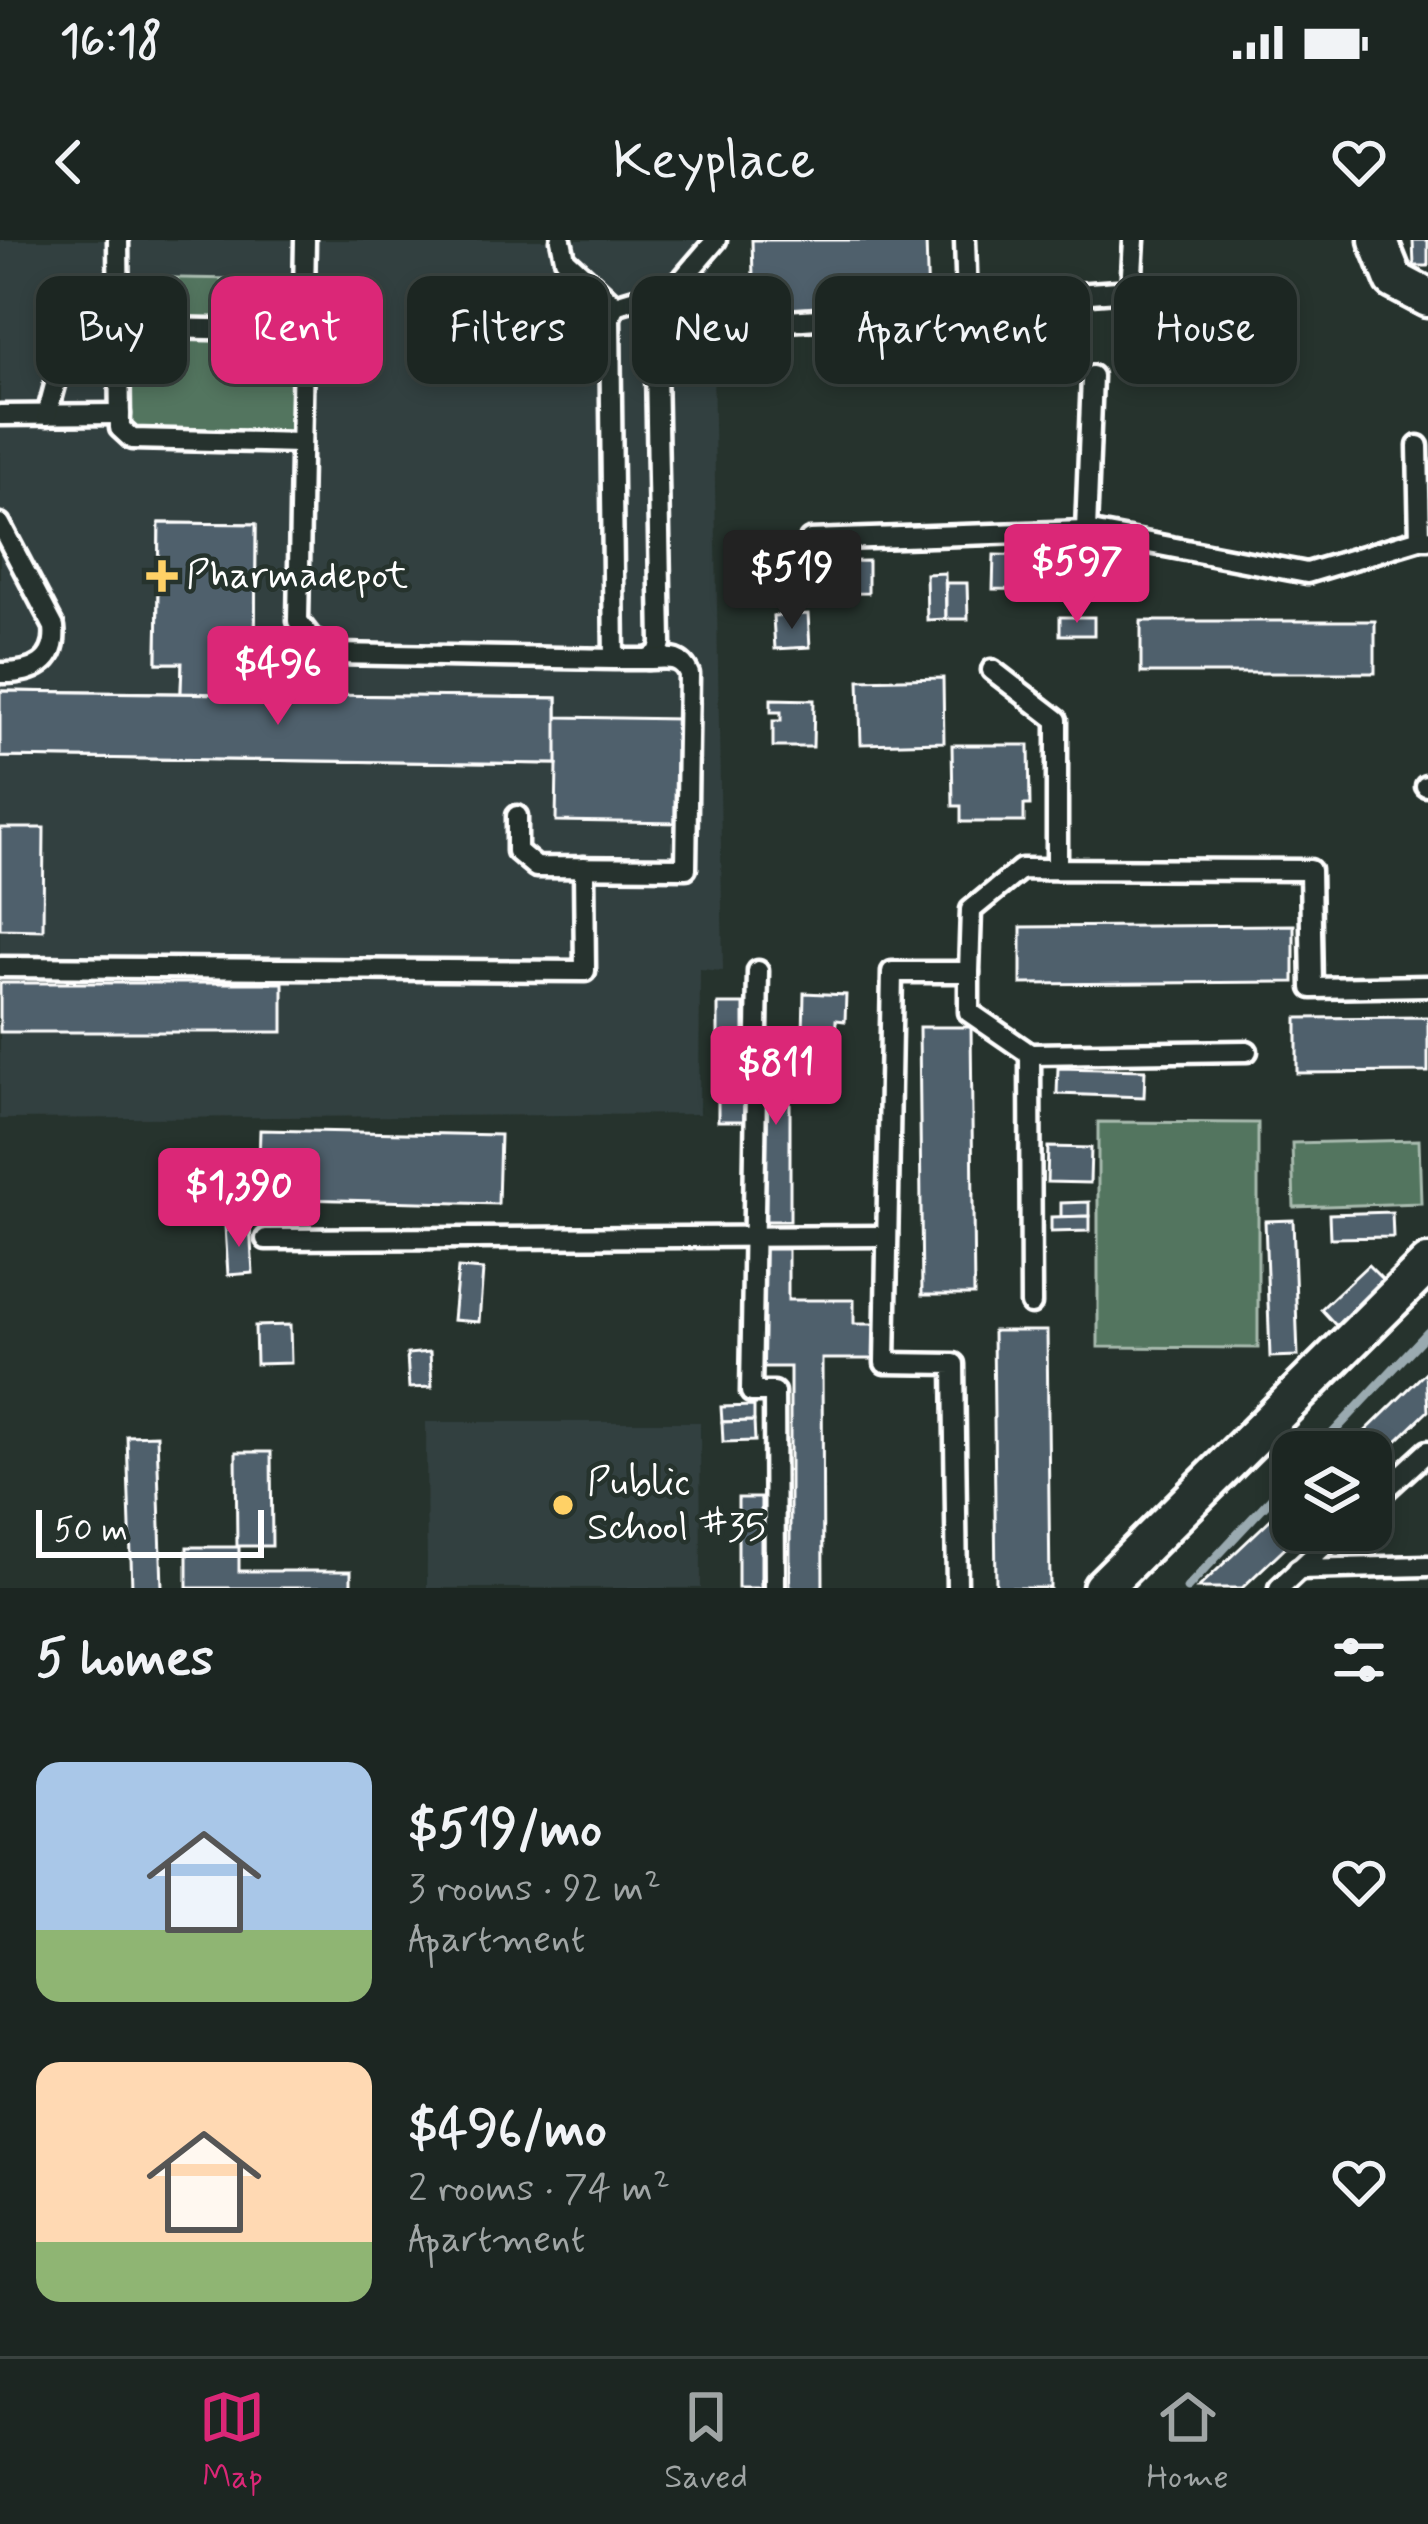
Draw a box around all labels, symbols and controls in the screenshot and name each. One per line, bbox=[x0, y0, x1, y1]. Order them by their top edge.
text: 16:18 bbox=[60, 13, 162, 72]
text: Keyplace bbox=[613, 127, 815, 198]
icon: back bbox=[36, 129, 102, 195]
icon: heart bbox=[1326, 129, 1392, 195]
chip: Buy bbox=[36, 276, 187, 384]
chip: Rent bbox=[211, 276, 383, 384]
chip: Filters bbox=[407, 276, 608, 384]
chip: New bbox=[632, 276, 791, 384]
chip: Apartment bbox=[815, 276, 1090, 384]
chip: House bbox=[1114, 276, 1297, 384]
pin: $597 bbox=[1006, 524, 1148, 626]
pin: $519 bbox=[721, 530, 863, 632]
text: $597 bbox=[1031, 537, 1123, 588]
text: $519 bbox=[750, 543, 834, 594]
place label: Pharmadepot bbox=[186, 551, 408, 602]
marker: Pharmadepot bbox=[149, 563, 175, 589]
pin: $496 bbox=[207, 626, 349, 728]
text: $496 bbox=[234, 639, 322, 690]
pin: $811 bbox=[705, 1026, 847, 1128]
text: $811 bbox=[738, 1039, 814, 1090]
pin: $1,390 bbox=[141, 1148, 337, 1250]
text: $1,390 bbox=[185, 1161, 293, 1212]
map controls bbox=[1272, 1431, 1392, 1551]
button: layers bbox=[1272, 1431, 1392, 1551]
place label: Public School #35 bbox=[587, 1458, 766, 1554]
marker: Public School #35 bbox=[550, 1492, 576, 1518]
scale bar bbox=[36, 1504, 264, 1557]
text: 50 m bbox=[54, 1509, 128, 1553]
text: 5 homes bbox=[36, 1627, 214, 1693]
icon: filters bbox=[1326, 1627, 1392, 1693]
text: $519/mo bbox=[408, 1798, 602, 1864]
icon: home bbox=[132, 1810, 276, 1954]
icon: heart bbox=[1326, 1849, 1392, 1915]
text: 3 rooms · 92 m² bbox=[408, 1864, 661, 1915]
text: Apartment bbox=[408, 1915, 585, 1966]
text: $496/mo bbox=[408, 2098, 607, 2164]
icon: home bbox=[132, 2110, 276, 2254]
icon: heart bbox=[1326, 2149, 1392, 2215]
text: 2 rooms · 74 m² bbox=[408, 2164, 670, 2215]
text: Apartment bbox=[408, 2215, 585, 2266]
tab: Map bbox=[199, 2384, 265, 2500]
tab: Saved bbox=[664, 2384, 748, 2500]
tab: Home bbox=[1147, 2384, 1229, 2500]

